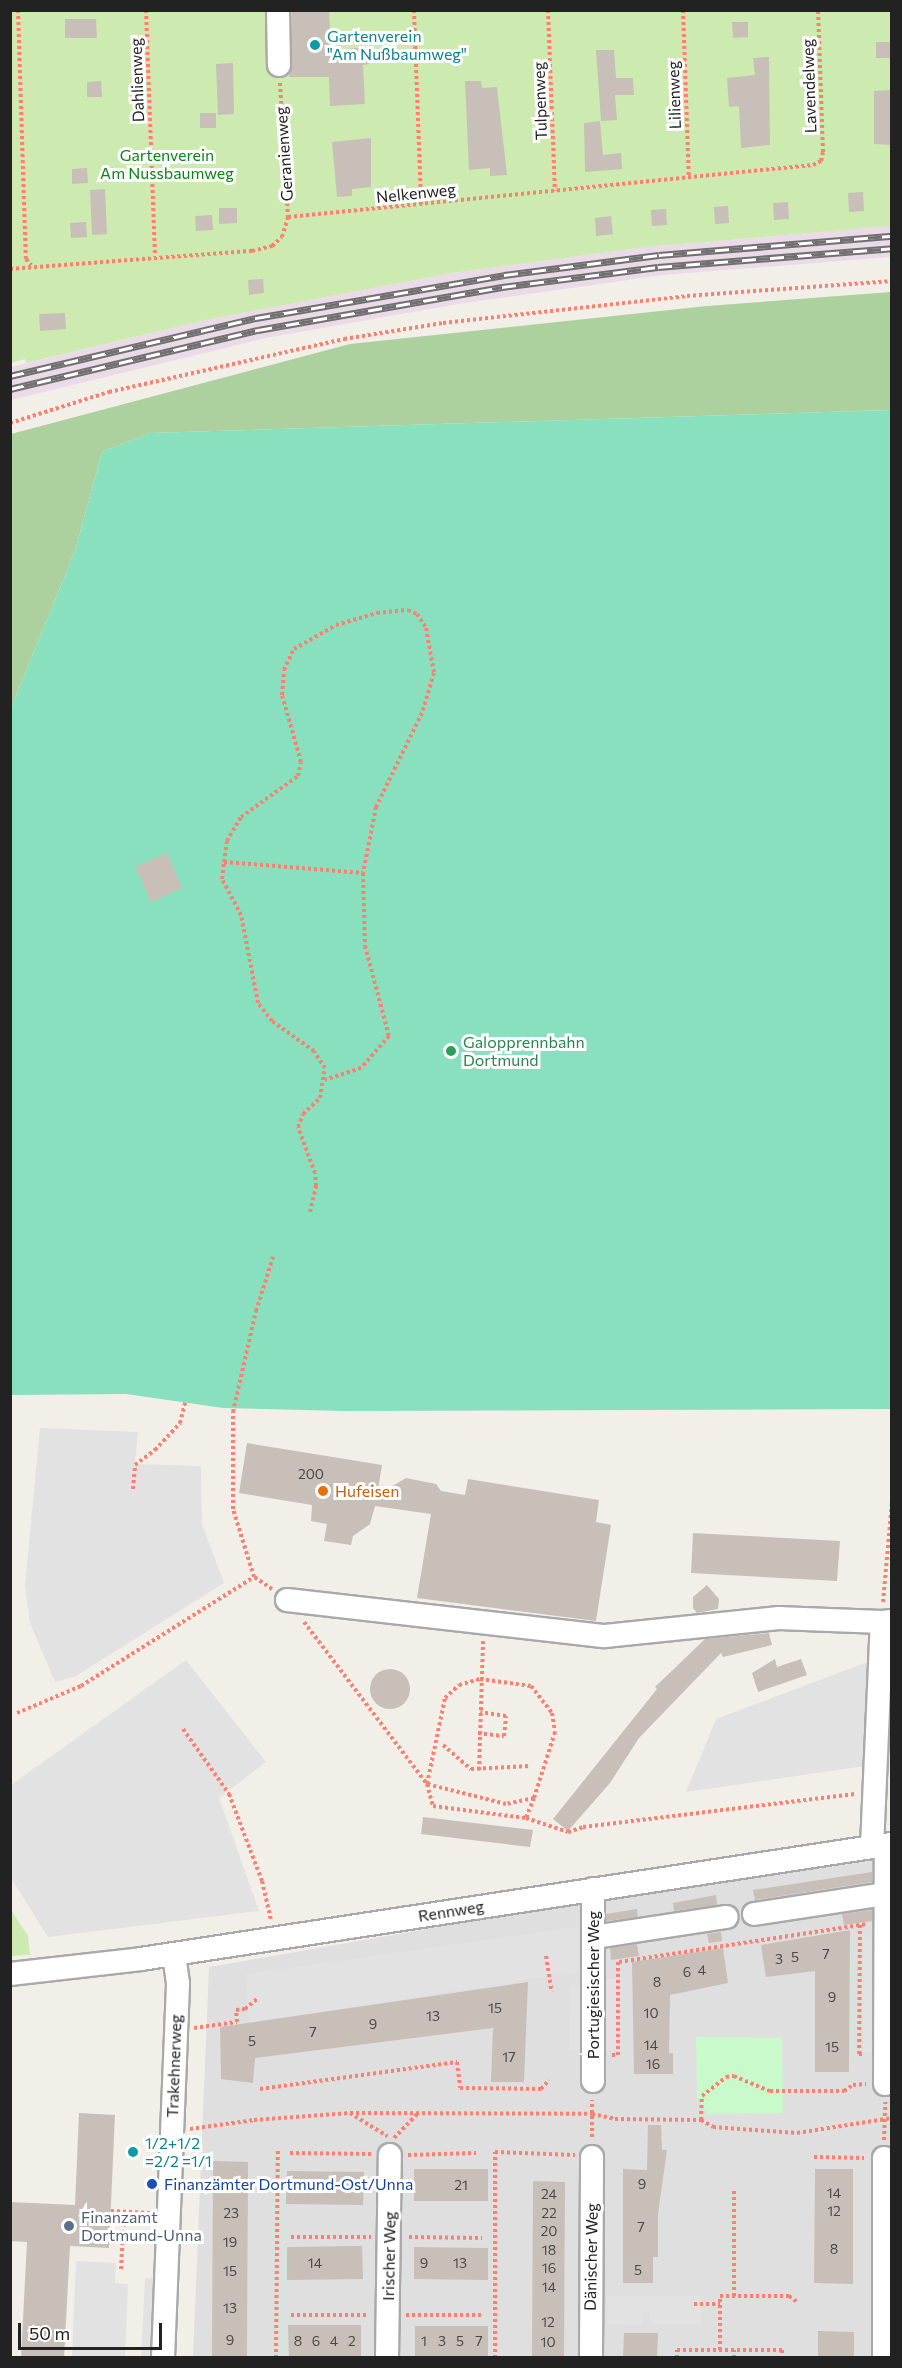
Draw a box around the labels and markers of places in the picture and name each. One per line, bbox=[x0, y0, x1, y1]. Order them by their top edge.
place label: Gartenverein "Am Nußbaumweg" bbox=[327, 26, 467, 64]
marker: Gartenverein "Am Nußbaumweg" bbox=[308, 38, 322, 52]
place label: Galopprennbahn Dortmund bbox=[463, 1032, 585, 1070]
marker: Galopprennbahn Dortmund bbox=[444, 1044, 458, 1058]
place label: Hufeisen bbox=[335, 1481, 399, 1501]
marker: Hufeisen bbox=[316, 1484, 330, 1498]
place label: 1/2+1/2 =2/2 =1/1 bbox=[145, 2133, 212, 2171]
marker: 1/2+1/2 =2/2 =1/1 bbox=[126, 2145, 140, 2159]
place label: Finanzämter Dortmund-Ost/Unna bbox=[164, 2174, 413, 2194]
marker: Finanzämter Dortmund-Ost/Unna bbox=[145, 2177, 159, 2191]
place label: Finanzamt Dortmund-Unna bbox=[81, 2207, 202, 2245]
marker: Finanzamt Dortmund-Unna bbox=[62, 2219, 76, 2233]

